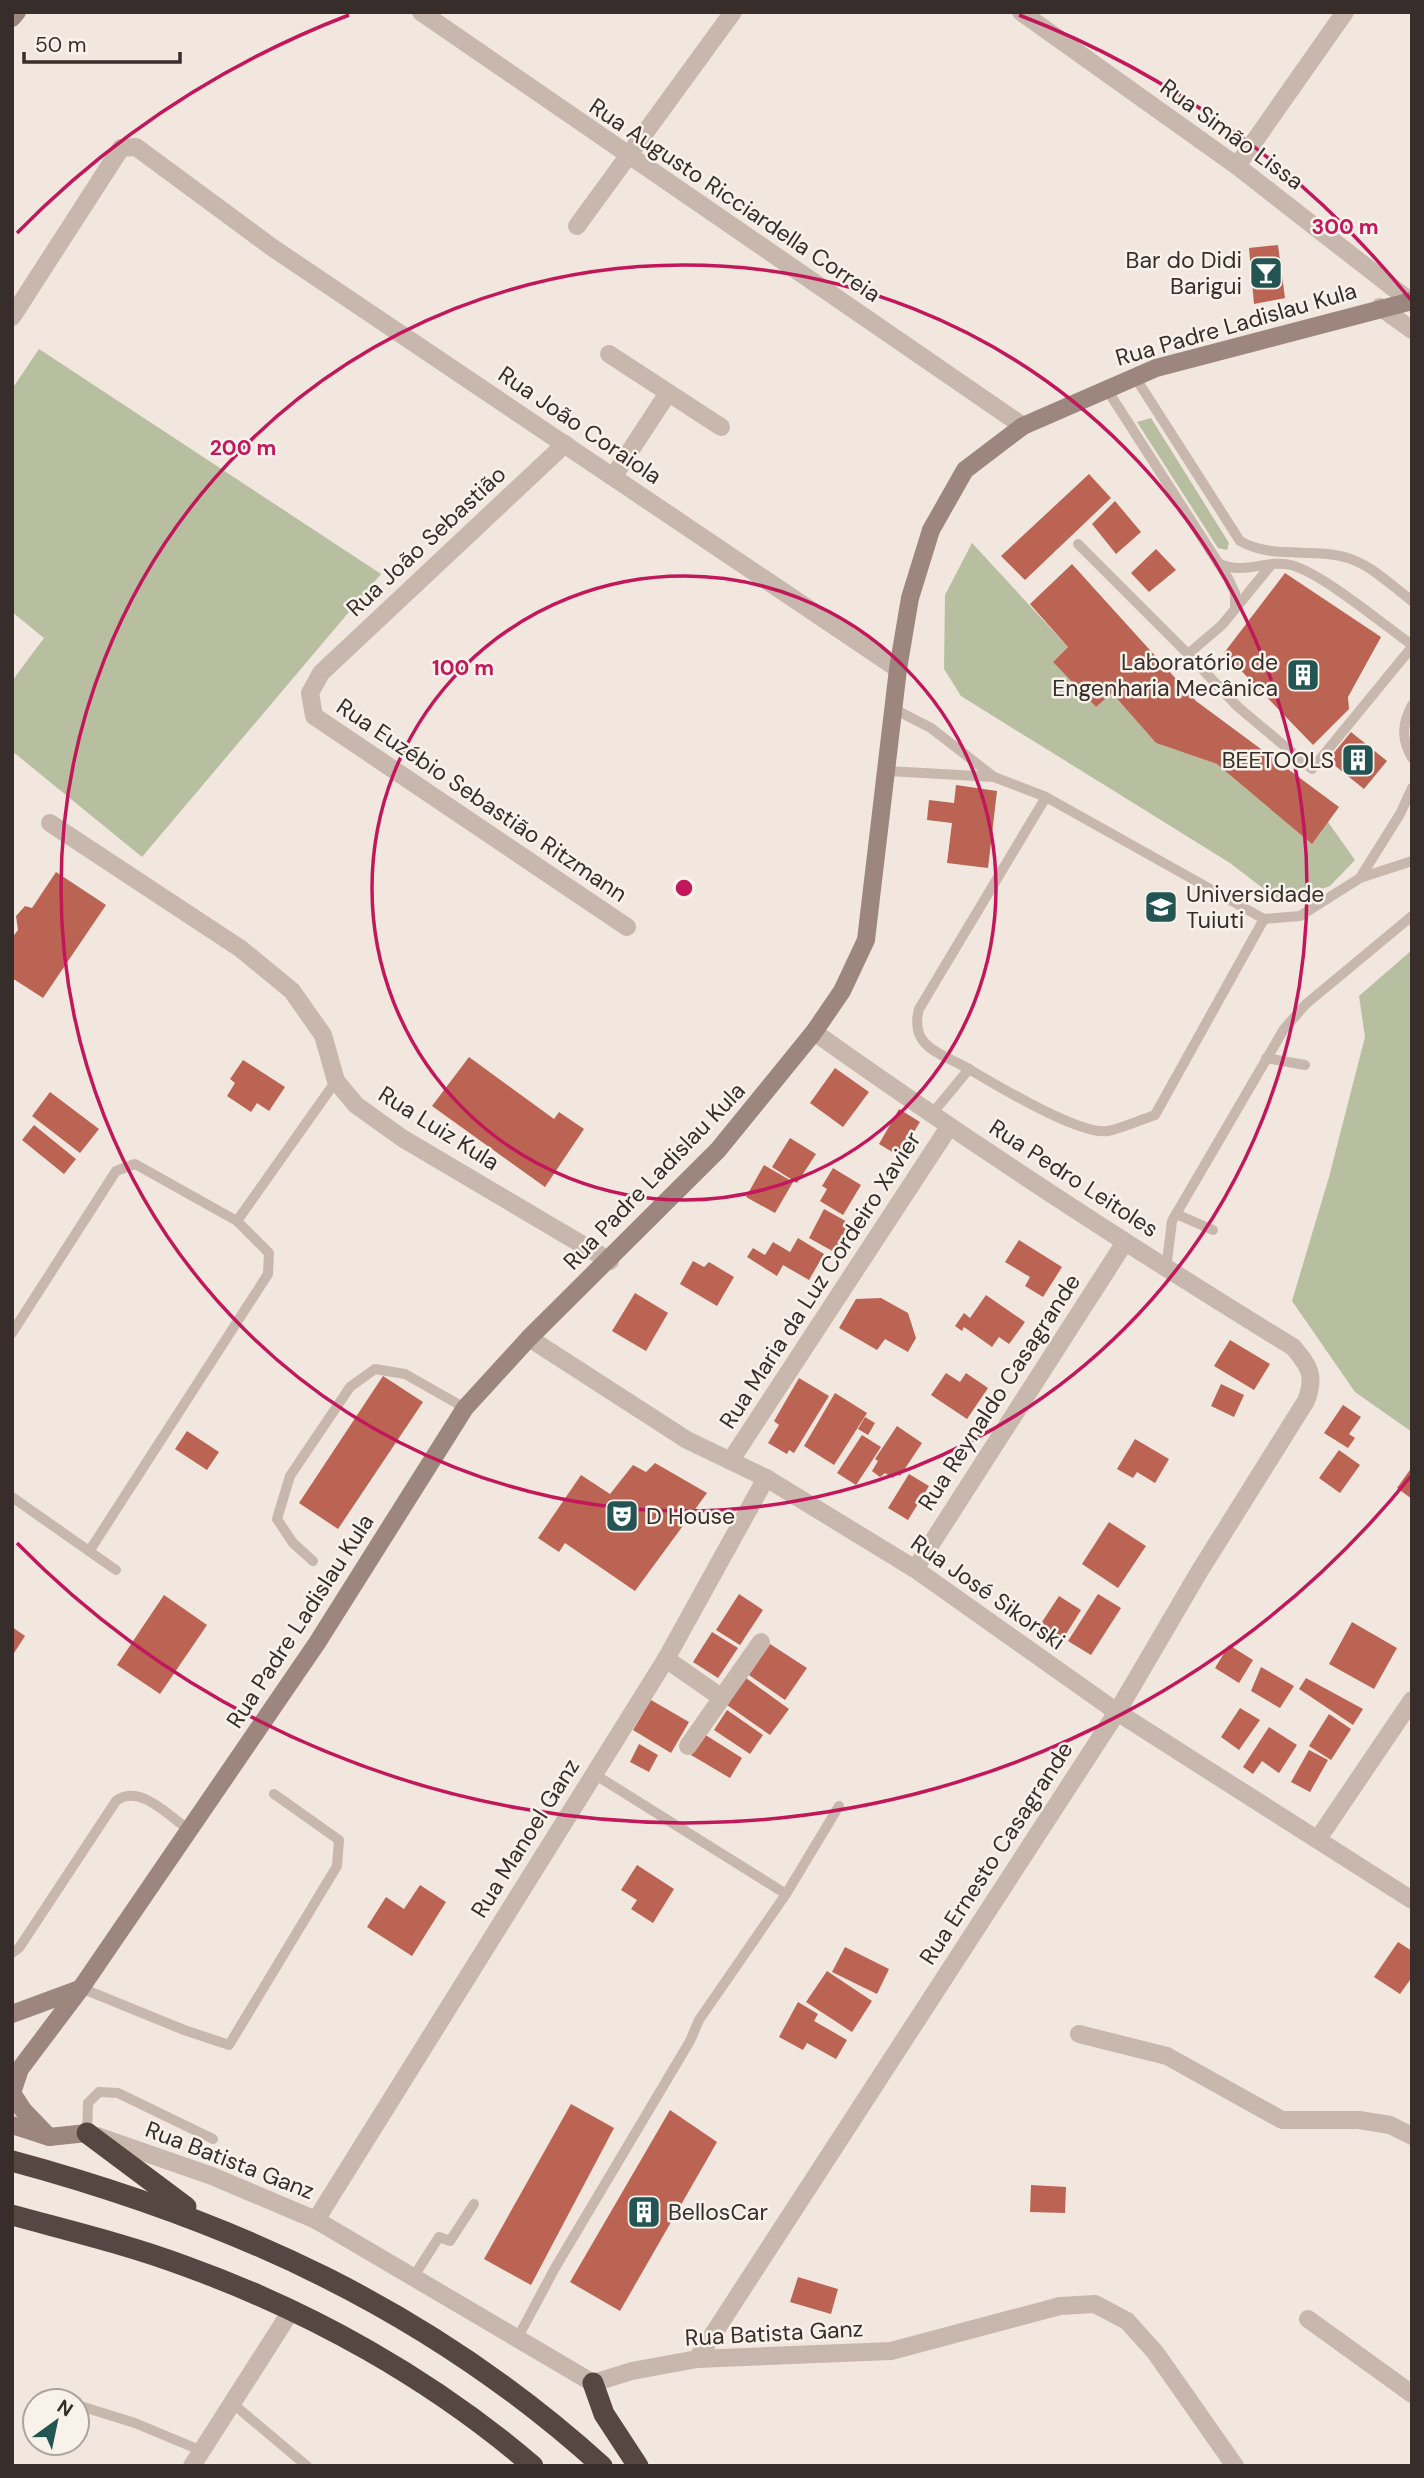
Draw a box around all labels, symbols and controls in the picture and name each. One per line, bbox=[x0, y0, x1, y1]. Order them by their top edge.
scale bar bbox=[24, 21, 180, 65]
text: 50 m bbox=[35, 31, 86, 59]
street label: Rua Simão Lissa bbox=[1154, 72, 1310, 196]
street label: Rua Augusto Ricciardella Correia bbox=[584, 91, 886, 309]
text: 300 m bbox=[1312, 213, 1378, 241]
place label: Bar do Didi Barigui bbox=[1126, 245, 1242, 301]
bar icon: Bar do Didi Barigui bbox=[1247, 254, 1285, 292]
street label: Rua Padre Ladislau Kula bbox=[1112, 275, 1360, 373]
street label: Rua João Coraiola bbox=[492, 359, 668, 491]
text: 200 m bbox=[210, 434, 276, 462]
street label: Rua João Sebastião bbox=[340, 459, 512, 623]
place label: Laboratório de Engenharia Mecânica bbox=[1052, 647, 1278, 703]
text: 100 m bbox=[432, 654, 494, 682]
building icon: Laboratório de Engenharia Mecânica bbox=[1284, 656, 1322, 694]
street label: Rua Euzébio Sebastião Ritzmann bbox=[331, 691, 633, 909]
building icon: BEETOOLS bbox=[1339, 741, 1377, 779]
place label: BEETOOLS bbox=[1222, 745, 1334, 775]
centre of rings bbox=[672, 876, 696, 900]
place label: Universidade Tuiuti bbox=[1186, 879, 1324, 935]
school or university icon: Universidade Tuiuti bbox=[1142, 888, 1180, 926]
street label: Rua Padre Ladislau Kula bbox=[557, 1076, 751, 1276]
street label: Rua Luiz Kula bbox=[373, 1079, 505, 1177]
street label: Rua Pedro Leitoles bbox=[984, 1112, 1164, 1244]
street label: Rua Maria da Luz Cordeiro Xavier bbox=[712, 1126, 928, 1434]
street label: Rua Reynaldo Casagrande bbox=[911, 1268, 1087, 1516]
theatre icon: D House bbox=[603, 1497, 641, 1535]
place label: D House bbox=[646, 1501, 735, 1531]
street label: Rua Padre Ladislau Kula bbox=[220, 1508, 380, 1734]
street label: Rua José Sikorski bbox=[905, 1528, 1071, 1656]
street label: Rua Ernesto Casagrande bbox=[913, 1736, 1079, 1970]
street label: Rua Manoel Ganz bbox=[464, 1753, 586, 1923]
street label: Rua Batista Ganz bbox=[141, 2114, 319, 2206]
building icon: BellosCar bbox=[625, 2193, 663, 2231]
place label: BellosCar bbox=[668, 2197, 768, 2227]
street label: Rua Batista Ganz bbox=[684, 2313, 864, 2353]
north arrow bbox=[21, 2387, 91, 2457]
text: N bbox=[52, 2394, 78, 2422]

